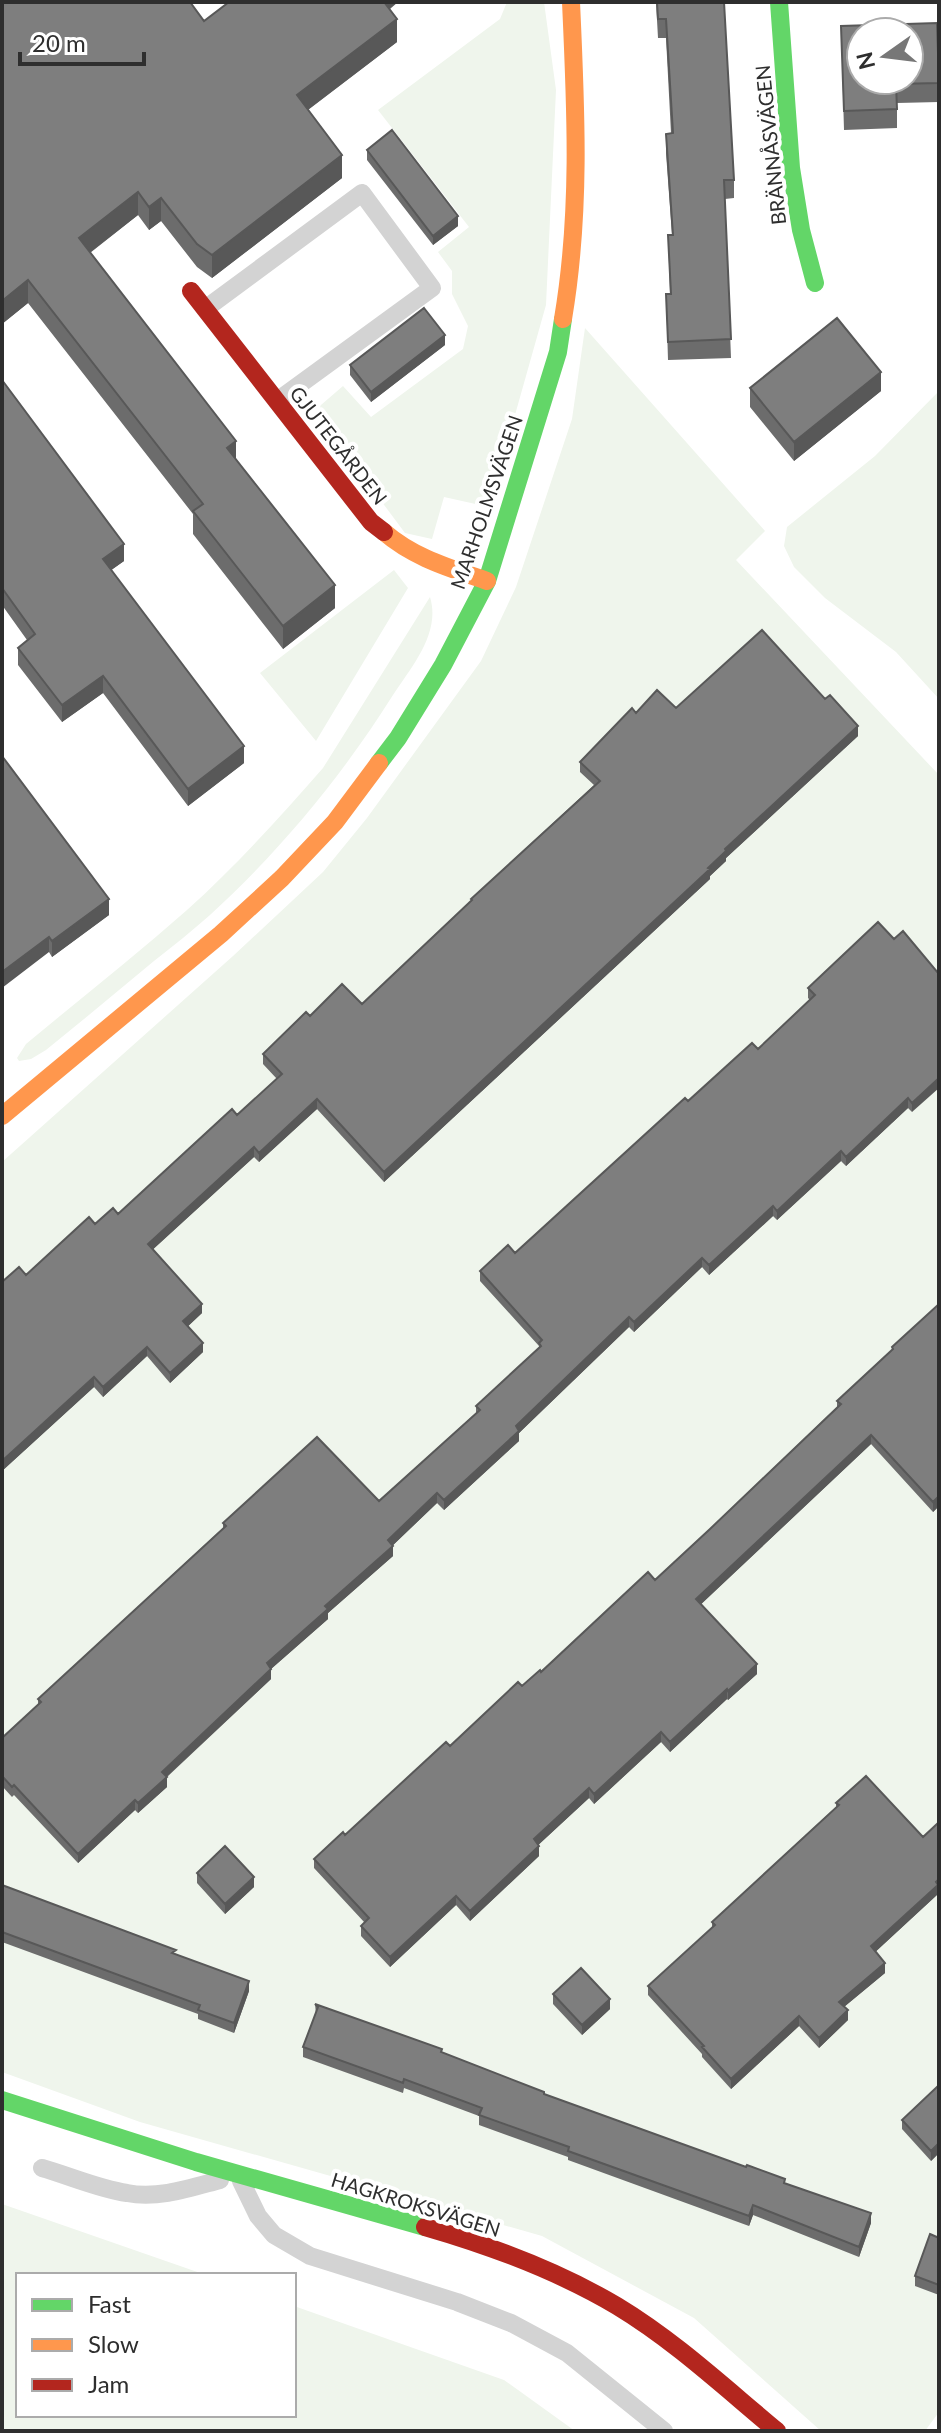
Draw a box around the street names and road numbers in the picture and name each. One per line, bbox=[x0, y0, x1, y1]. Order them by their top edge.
street label: BRÄNNÅSVÄGEN bbox=[750, 64, 790, 226]
street label: GJUTEGÅRDEN bbox=[285, 381, 393, 509]
street label: MARHOLMSVÄGEN bbox=[445, 412, 527, 592]
street label: HAGKROKSVÄGEN bbox=[329, 2167, 503, 2241]

